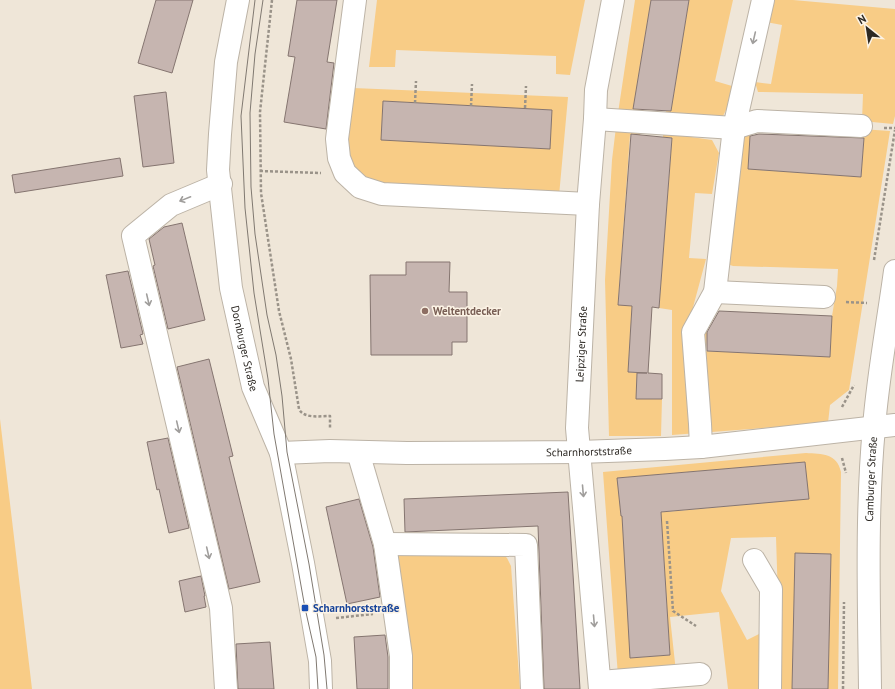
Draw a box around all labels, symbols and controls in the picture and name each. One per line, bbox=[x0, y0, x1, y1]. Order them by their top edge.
north arrow bbox=[847, 8, 887, 48]
text: N bbox=[855, 11, 869, 27]
one-way arrow bbox=[750, 31, 758, 44]
one-way arrow bbox=[179, 196, 191, 203]
one-way arrow bbox=[145, 294, 152, 307]
street label: Dornburger Straße bbox=[228, 304, 261, 394]
place label: Weltentdecker bbox=[433, 304, 501, 318]
street label: Leipziger Straße bbox=[572, 305, 590, 383]
marker: Weltentdecker bbox=[420, 306, 430, 316]
one-way arrow bbox=[174, 420, 182, 433]
street label: Camburger Straße bbox=[862, 436, 880, 522]
street label: Scharnhorststraße bbox=[546, 443, 632, 459]
one-way arrow bbox=[579, 484, 586, 497]
one-way arrow bbox=[204, 547, 212, 560]
place label: Scharnhorststraße bbox=[313, 601, 400, 615]
marker: Scharnhorststraße bbox=[300, 603, 310, 613]
one-way arrow bbox=[591, 614, 598, 627]

